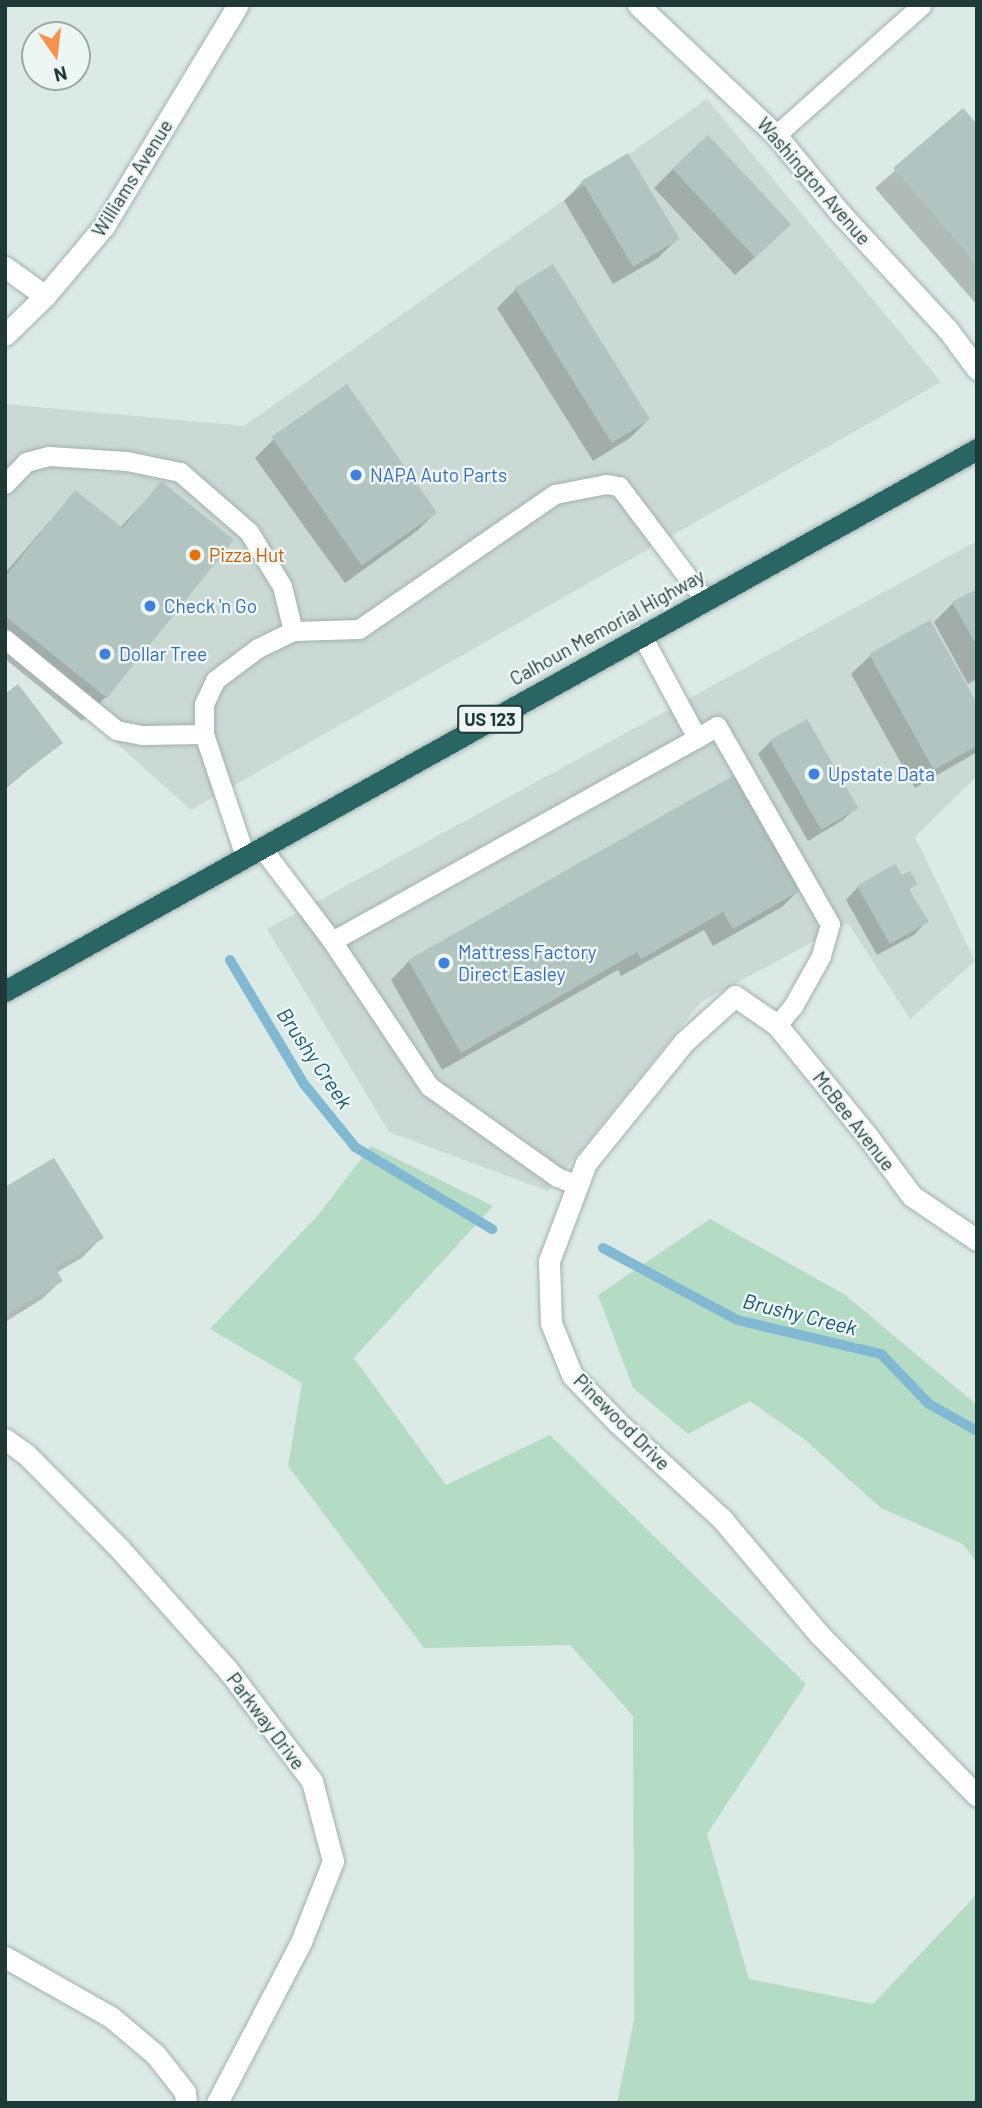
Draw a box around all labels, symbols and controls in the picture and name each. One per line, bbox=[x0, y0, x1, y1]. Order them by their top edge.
north arrow bbox=[21, 21, 91, 91]
text: N bbox=[52, 62, 70, 88]
street label: Washington Avenue bbox=[752, 113, 876, 249]
street label: Williams Avenue bbox=[87, 115, 177, 241]
place label: NAPA Auto Parts bbox=[370, 464, 507, 486]
marker: NAPA Auto Parts bbox=[348, 467, 364, 483]
place label: Pizza Hut bbox=[209, 544, 285, 566]
marker: Pizza Hut bbox=[187, 547, 203, 563]
street label: Calhoun Memorial Highway bbox=[506, 564, 708, 690]
place label: Check 'n Go bbox=[164, 595, 257, 617]
marker: Check 'n Go bbox=[142, 598, 158, 614]
place label: Dollar Tree bbox=[119, 643, 207, 665]
marker: Dollar Tree bbox=[97, 646, 113, 662]
road number: US 123 bbox=[457, 704, 523, 734]
place label: Upstate Data bbox=[828, 763, 935, 785]
marker: Upstate Data bbox=[806, 766, 822, 782]
place label: Mattress Factory Direct Easley bbox=[458, 941, 597, 985]
marker: Mattress Factory Direct Easley bbox=[436, 955, 452, 971]
water label: Brushy Creek bbox=[272, 1003, 358, 1113]
street label: McBee Avenue bbox=[808, 1067, 900, 1175]
water label: Brushy Creek bbox=[740, 1288, 860, 1340]
street label: Pinewood Drive bbox=[569, 1369, 675, 1475]
street label: Parkway Drive bbox=[222, 1668, 310, 1774]

